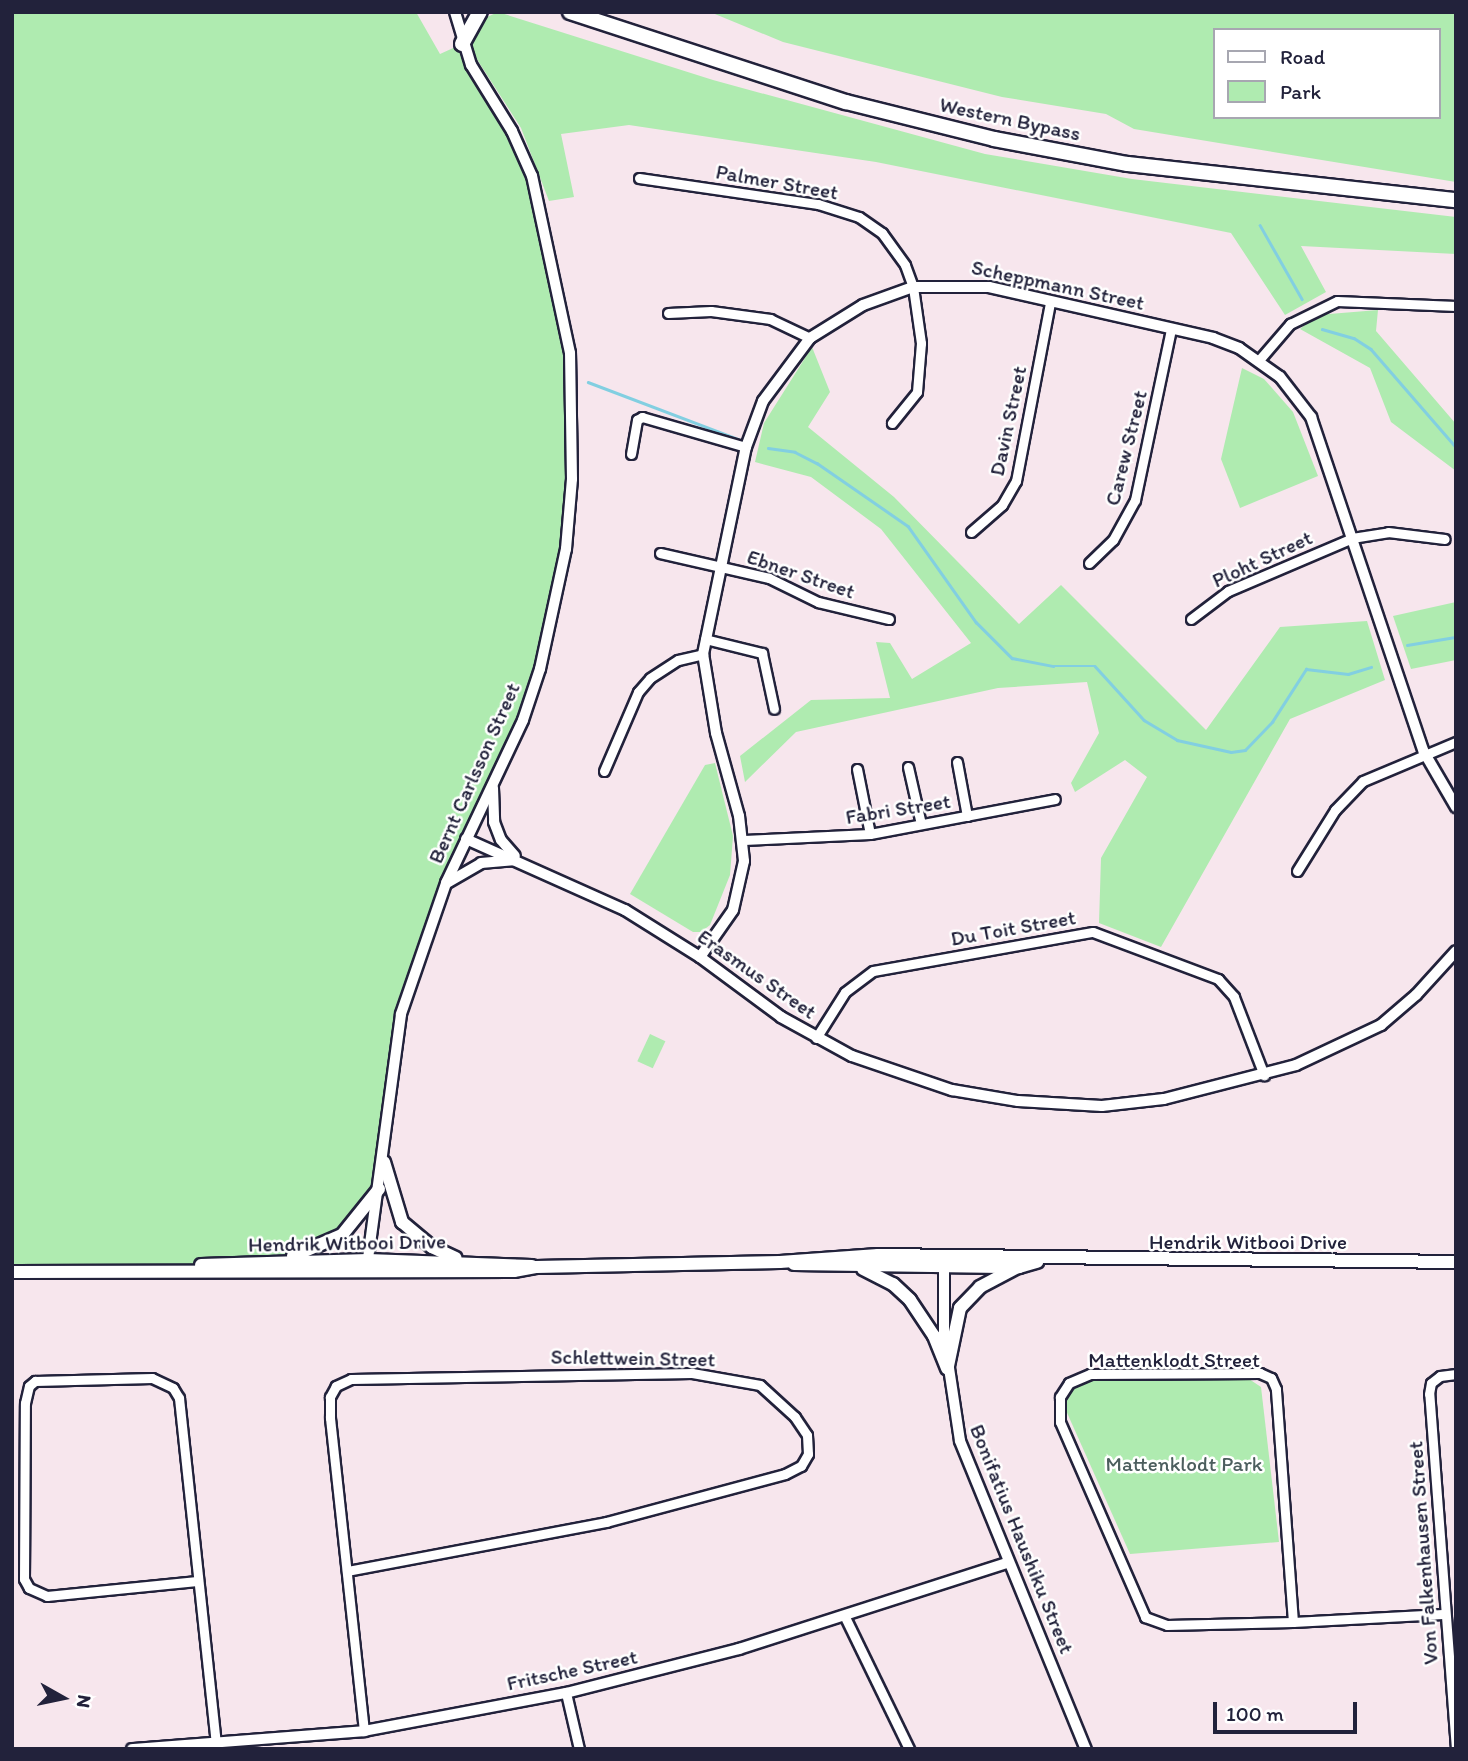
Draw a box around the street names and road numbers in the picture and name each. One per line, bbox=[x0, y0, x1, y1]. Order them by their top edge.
street label: Western Bypass bbox=[938, 92, 1082, 146]
street label: Palmer Street bbox=[714, 159, 840, 205]
street label: Scheppmann Street bbox=[969, 254, 1147, 316]
street label: Davin Street bbox=[984, 364, 1032, 478]
street label: Carew Street bbox=[1100, 388, 1152, 508]
street label: Ploht Street bbox=[1208, 525, 1316, 593]
street label: Ebner Street bbox=[744, 544, 858, 604]
street label: Bernt Carlsson Street bbox=[423, 679, 525, 867]
street label: Fabri Street bbox=[844, 788, 952, 830]
street label: Du Toit Street bbox=[950, 905, 1076, 951]
street label: Erasmus Street bbox=[693, 924, 821, 1024]
street label: Hendrik Witbooi Drive bbox=[248, 1229, 446, 1257]
street label: Hendrik Witbooi Drive bbox=[1149, 1229, 1347, 1255]
street label: Schlettwein Street bbox=[551, 1344, 715, 1372]
street label: Mattenklodt Street bbox=[1088, 1347, 1260, 1373]
street label: Bonifatius Haushiku Street bbox=[965, 1421, 1079, 1657]
street label: Von Falkenhausen Street bbox=[1403, 1441, 1443, 1665]
street label: Fritsche Street bbox=[505, 1644, 639, 1696]

